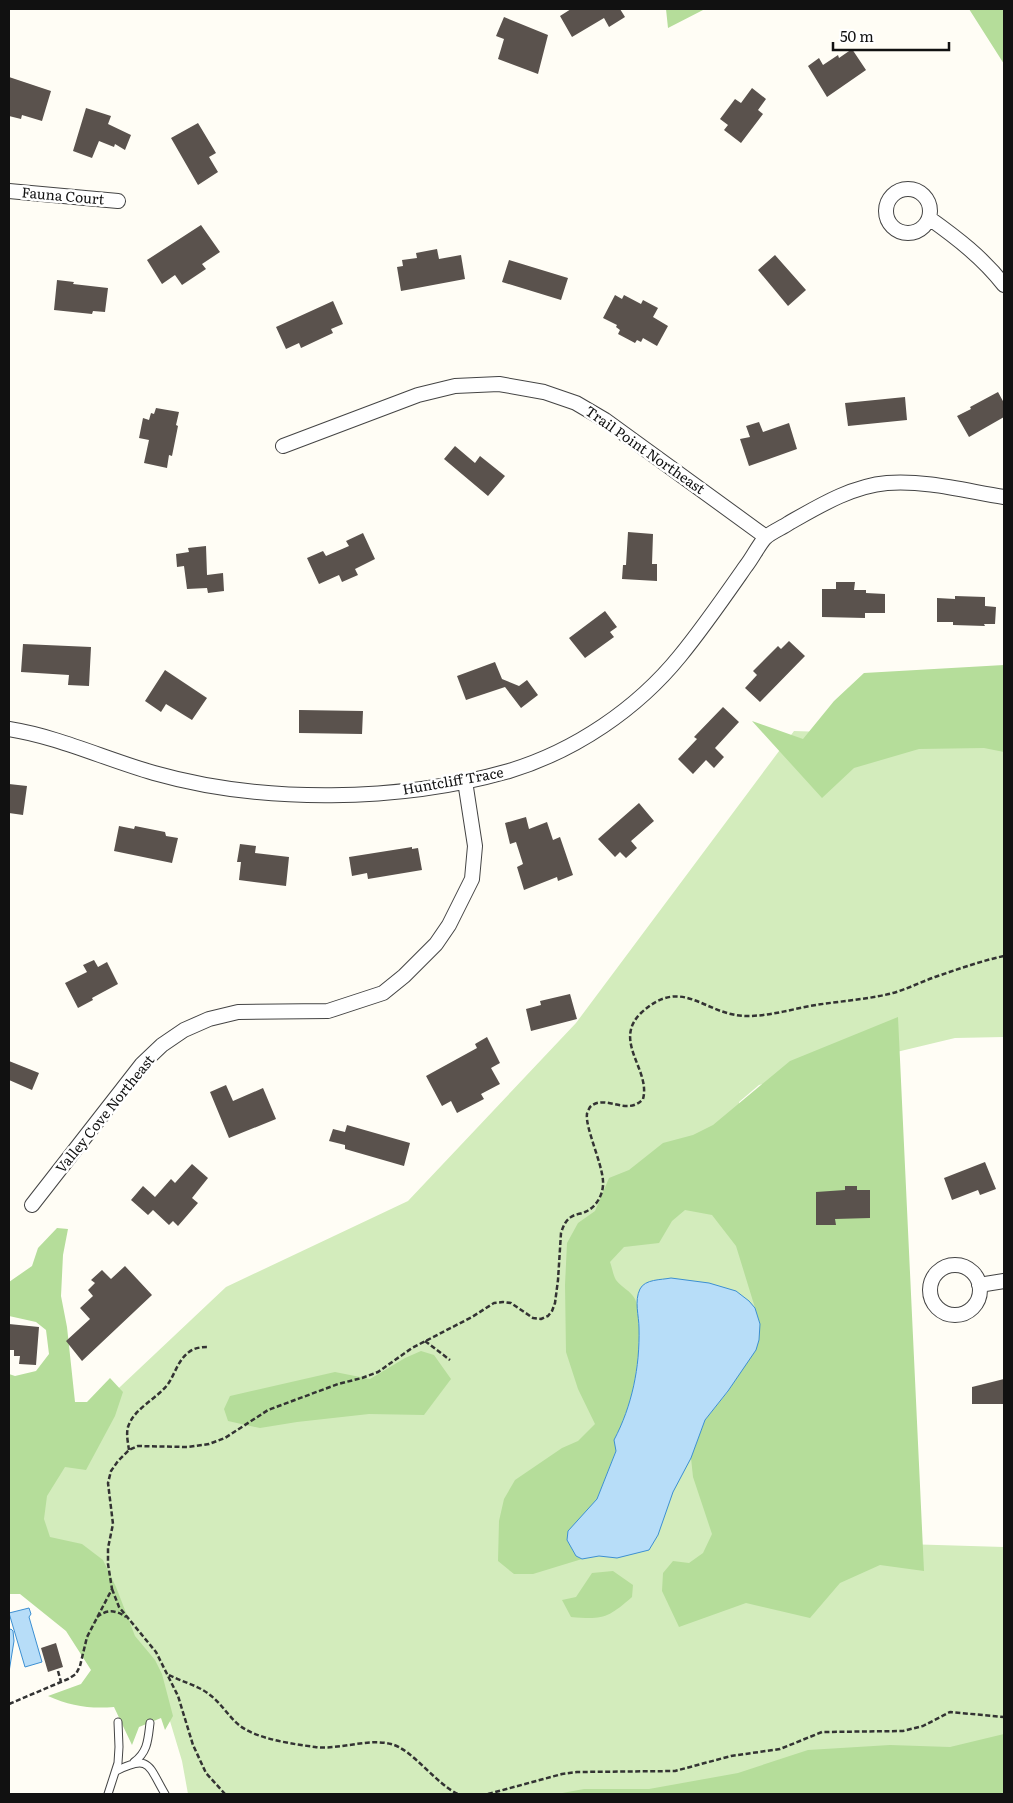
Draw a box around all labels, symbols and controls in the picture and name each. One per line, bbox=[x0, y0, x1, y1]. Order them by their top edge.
scale bar bbox=[833, 20, 949, 52]
text: 50 m bbox=[840, 24, 874, 47]
street label: Fauna Court bbox=[21, 181, 106, 209]
street label: Trail Point Northeast bbox=[582, 400, 710, 498]
street label: Huntcliff Trace bbox=[401, 761, 505, 799]
street label: Valley Cove Northeast bbox=[50, 1050, 158, 1177]

